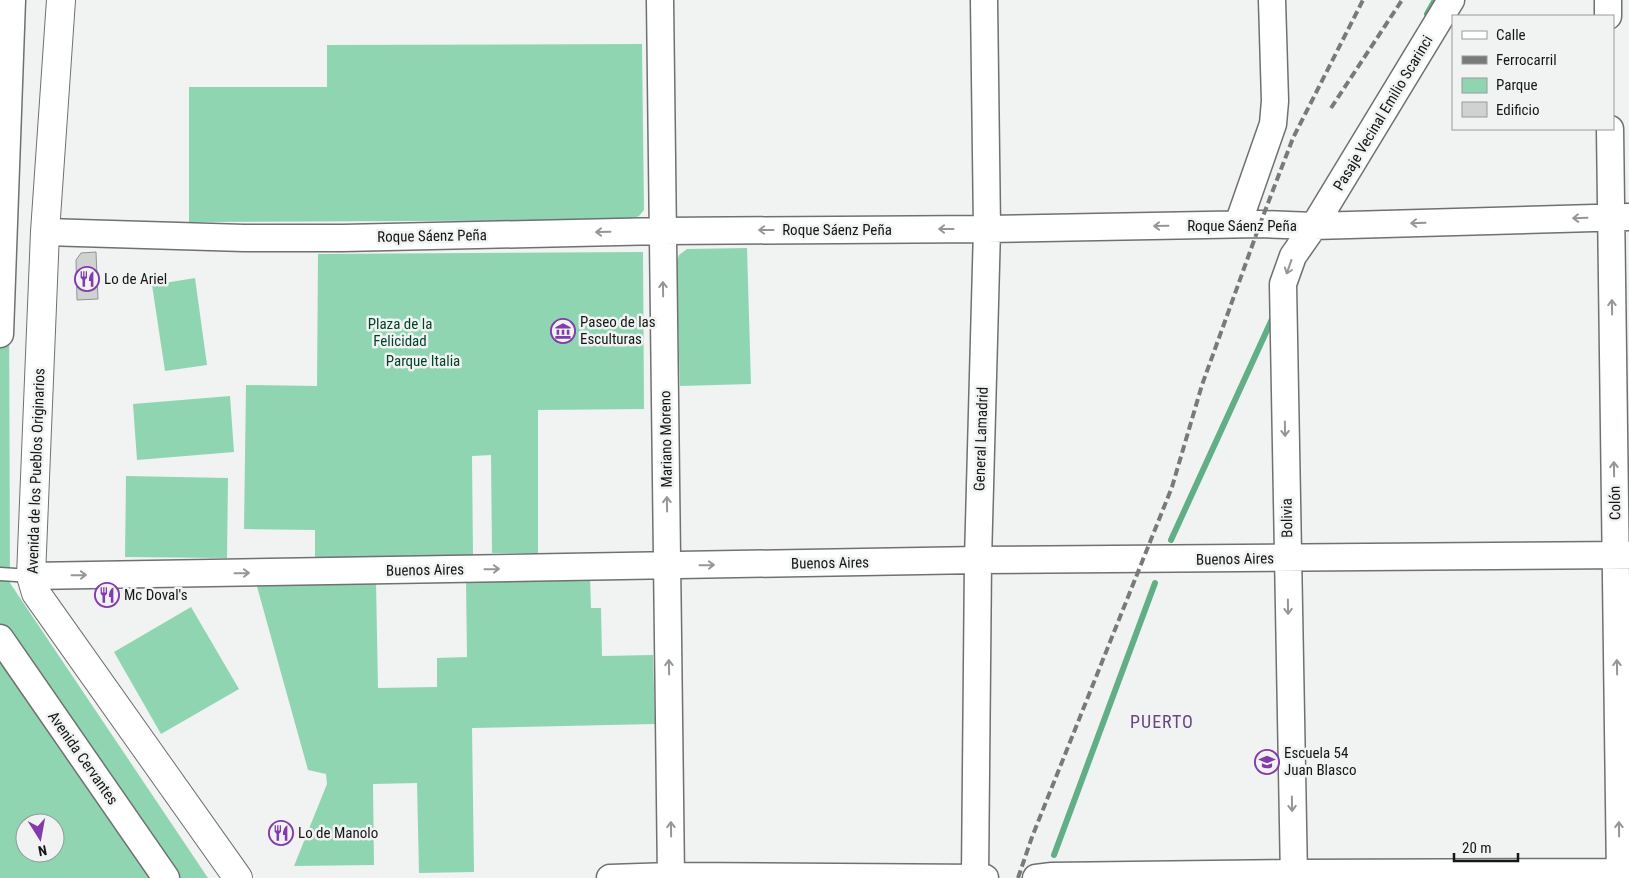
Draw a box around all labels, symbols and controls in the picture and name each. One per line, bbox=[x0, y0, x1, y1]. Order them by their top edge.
legend bbox=[1452, 15, 1614, 130]
text: Calle bbox=[1496, 26, 1526, 44]
street label: Pasaje Vecinal Emilio Scarinci bbox=[1330, 32, 1436, 194]
text: Ferrocarril bbox=[1496, 51, 1557, 69]
text: Parque bbox=[1496, 76, 1538, 94]
text: Edificio bbox=[1496, 101, 1539, 119]
one-way arrow bbox=[1573, 213, 1589, 223]
street label: Roque Sáenz Peña bbox=[1187, 217, 1297, 235]
one-way arrow bbox=[1410, 218, 1426, 228]
street label: Roque Sáenz Peña bbox=[782, 221, 892, 239]
one-way arrow bbox=[1153, 221, 1170, 231]
one-way arrow bbox=[938, 224, 954, 234]
one-way arrow bbox=[758, 225, 774, 235]
street label: Roque Sáenz Peña bbox=[377, 226, 487, 246]
one-way arrow bbox=[596, 227, 612, 237]
one-way arrow bbox=[1283, 259, 1293, 275]
restaurant icon: Lo de Ariel bbox=[74, 266, 100, 292]
place label: Lo de Ariel bbox=[104, 270, 167, 288]
one-way arrow bbox=[658, 282, 668, 298]
one-way arrow bbox=[1607, 299, 1617, 316]
place label: Paseo de las Esculturas bbox=[580, 313, 656, 348]
park label: Plaza de la Felicidad bbox=[368, 315, 432, 350]
museum icon: Paseo de las Esculturas bbox=[550, 318, 576, 344]
park label: Parque Italia bbox=[386, 352, 460, 370]
street label: Avenida de los Pueblos Originarios bbox=[23, 368, 49, 574]
street label: General Lamadrid bbox=[970, 387, 992, 491]
street label: Mariano Moreno bbox=[656, 390, 676, 488]
one-way arrow bbox=[1280, 420, 1290, 436]
one-way arrow bbox=[1610, 462, 1619, 478]
street label: Colón bbox=[1606, 486, 1624, 520]
one-way arrow bbox=[662, 497, 672, 513]
street label: Bolivia bbox=[1278, 498, 1296, 538]
street label: Buenos Aires bbox=[1196, 549, 1274, 569]
street label: Buenos Aires bbox=[791, 553, 869, 573]
street label: Buenos Aires bbox=[386, 560, 464, 580]
one-way arrow bbox=[698, 561, 714, 570]
one-way arrow bbox=[484, 564, 500, 574]
one-way arrow bbox=[234, 568, 250, 577]
one-way arrow bbox=[71, 570, 87, 580]
restaurant icon: Mc Doval's bbox=[94, 582, 120, 608]
place label: Mc Doval's bbox=[124, 586, 188, 604]
one-way arrow bbox=[1284, 598, 1293, 614]
one-way arrow bbox=[664, 659, 674, 676]
one-way arrow bbox=[1612, 659, 1622, 676]
street label: Avenida Cervantes bbox=[44, 708, 122, 808]
district label: PUERTO bbox=[1130, 711, 1194, 732]
place label: Escuela 54 Juan Blasco bbox=[1284, 744, 1357, 779]
school or university icon: Escuela 54 Juan Blasco bbox=[1254, 749, 1280, 775]
one-way arrow bbox=[1287, 796, 1297, 812]
north arrow bbox=[15, 813, 65, 863]
restaurant icon: Lo de Manolo bbox=[268, 820, 294, 846]
one-way arrow bbox=[666, 822, 676, 838]
one-way arrow bbox=[1615, 822, 1624, 838]
place label: Lo de Manolo bbox=[298, 824, 378, 842]
scale bar bbox=[1454, 830, 1518, 862]
text: 20 m bbox=[1462, 839, 1492, 857]
text: N bbox=[37, 842, 48, 859]

